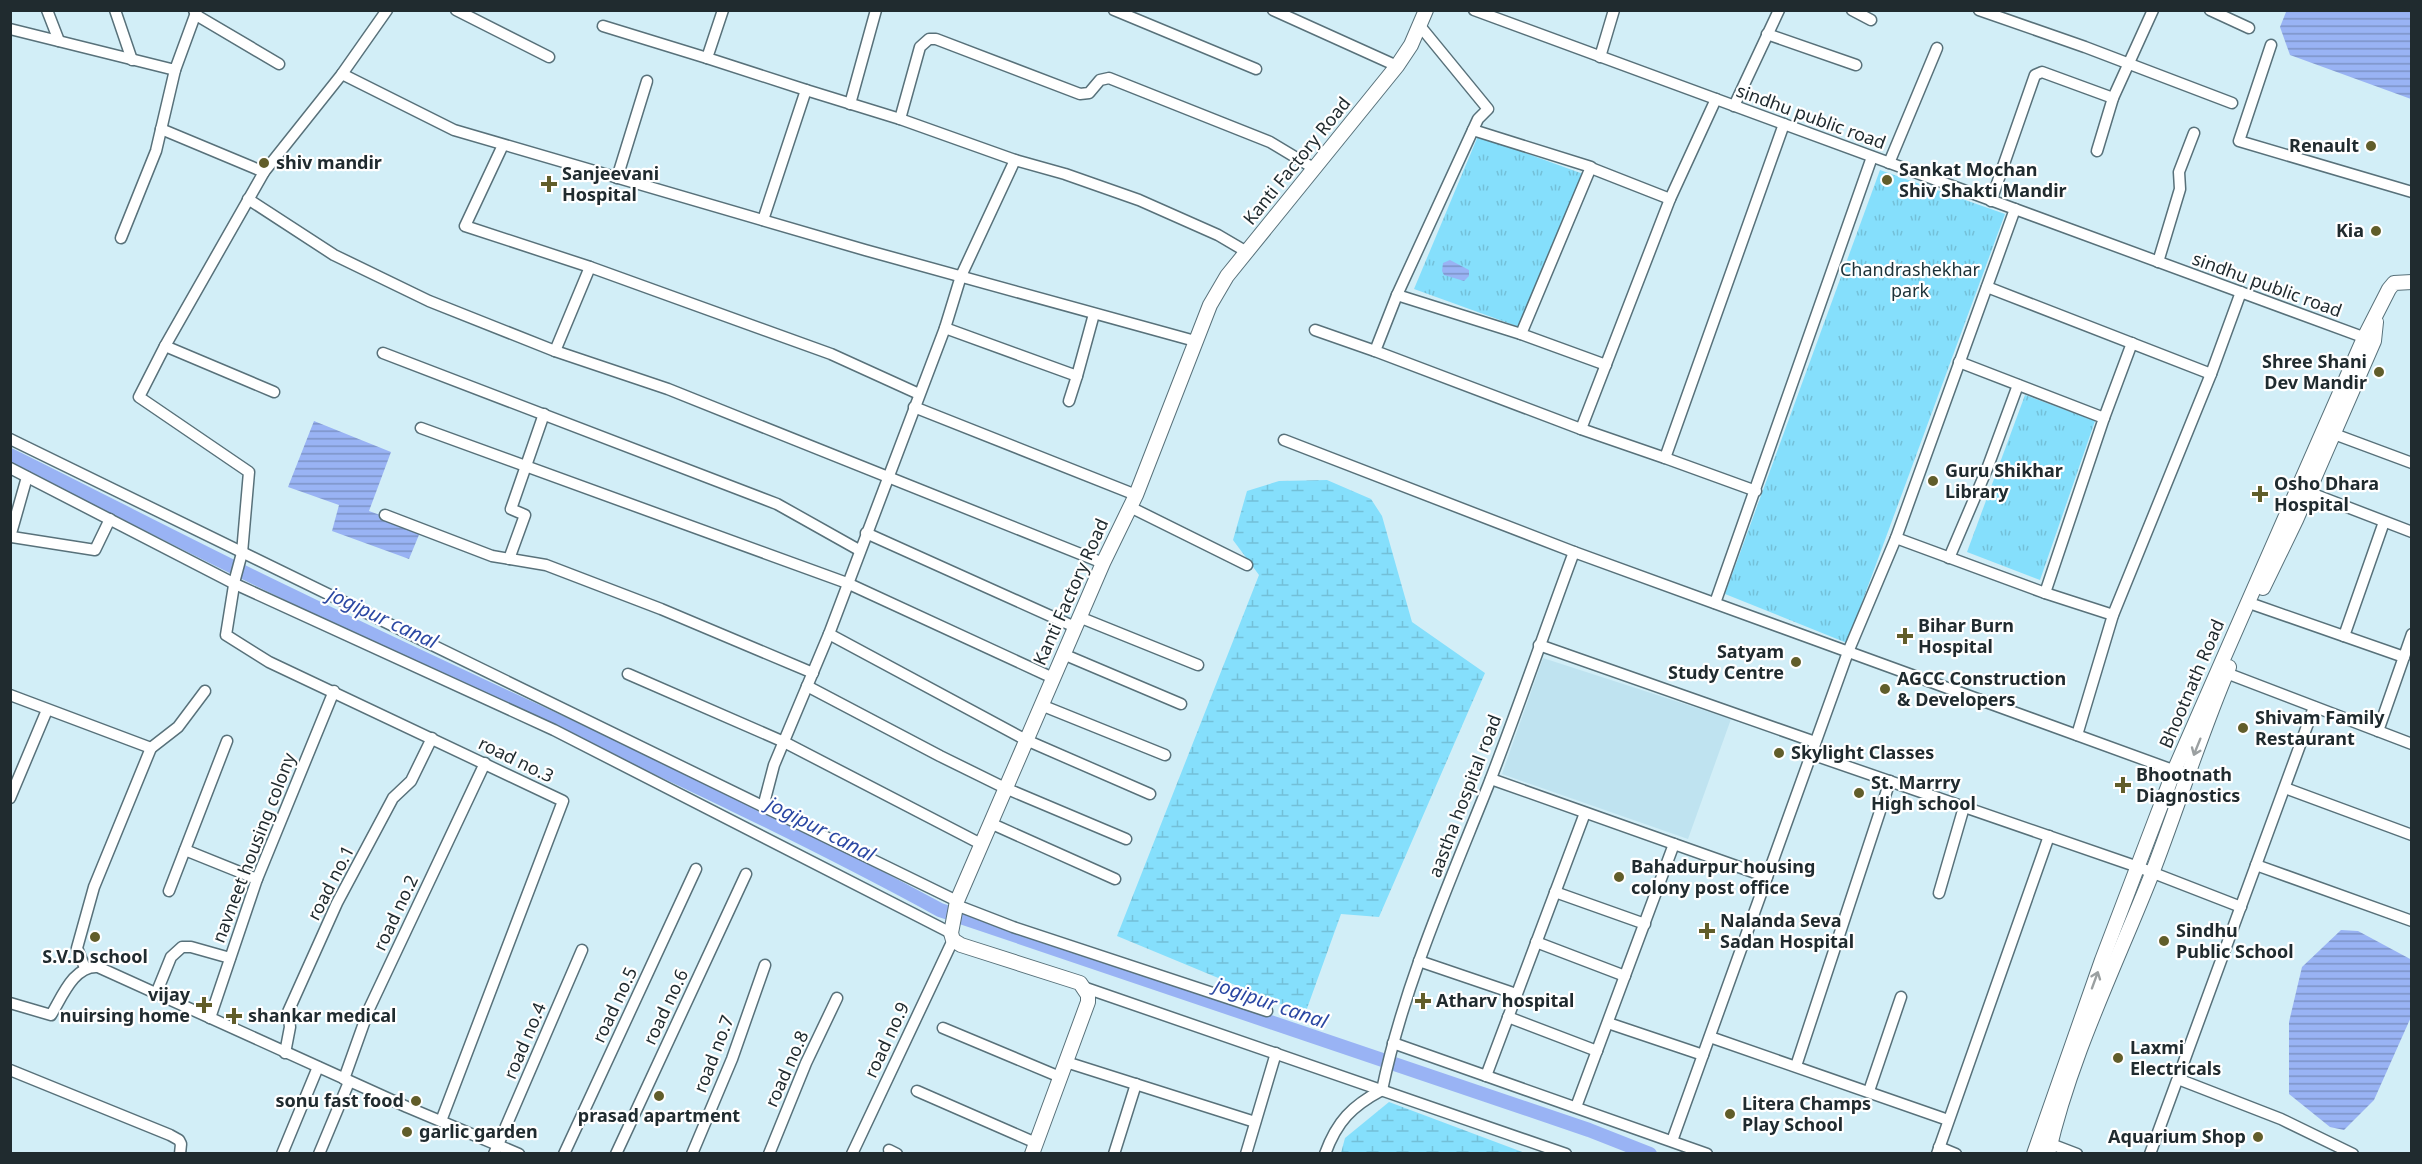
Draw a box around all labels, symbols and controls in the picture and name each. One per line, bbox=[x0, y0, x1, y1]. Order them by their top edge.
street label: sindhu public road bbox=[1733, 78, 1889, 154]
street label: Kanti Factory Road bbox=[1237, 91, 1355, 229]
place label: Renault bbox=[2289, 133, 2359, 157]
marker: Renault bbox=[2364, 139, 2378, 153]
place label: shiv mandir bbox=[276, 150, 382, 174]
marker: shiv mandir bbox=[257, 156, 271, 170]
place label: Sankat Mochan Shiv Shakti Mandir bbox=[1899, 157, 2067, 202]
place label: Sanjeevani Hospital bbox=[562, 161, 659, 206]
marker: Sankat Mochan Shiv Shakti Mandir bbox=[1880, 173, 1894, 187]
marker: Sanjeevani Hospital bbox=[540, 175, 558, 193]
place label: Kia bbox=[2336, 218, 2364, 242]
marker: Kia bbox=[2369, 224, 2383, 238]
street label: sindhu public road bbox=[2189, 246, 2345, 322]
park label: Chandrashekhar park bbox=[1840, 257, 1981, 302]
place label: Shree Shani Dev Mandir bbox=[2262, 349, 2367, 394]
marker: Shree Shani Dev Mandir bbox=[2372, 365, 2386, 379]
place label: Guru Shikhar Library bbox=[1945, 458, 2063, 503]
place label: Osho Dhara Hospital bbox=[2274, 471, 2379, 516]
marker: Guru Shikhar Library bbox=[1926, 474, 1940, 488]
marker: Osho Dhara Hospital bbox=[2251, 485, 2269, 503]
street label: Kanti Factory Road bbox=[1027, 514, 1113, 669]
water label: jogipur canal bbox=[321, 579, 443, 655]
place label: Bihar Burn Hospital bbox=[1918, 613, 2014, 658]
street label: Bhootnath Road bbox=[2153, 615, 2229, 752]
marker: Bihar Burn Hospital bbox=[1896, 627, 1914, 645]
place label: Satyam Study Centre bbox=[1668, 639, 1784, 684]
marker: Satyam Study Centre bbox=[1789, 655, 1803, 669]
place label: AGCC Construction & Developers bbox=[1897, 666, 2066, 711]
marker: AGCC Construction & Developers bbox=[1878, 682, 1892, 696]
place label: Shivam Family Restaurant bbox=[2255, 705, 2385, 750]
street label: aastha hospital road bbox=[1422, 711, 1506, 881]
marker: Shivam Family Restaurant bbox=[2236, 721, 2250, 735]
street label: road no.3 bbox=[475, 731, 558, 788]
one-way arrow bbox=[2191, 737, 2202, 756]
place label: Skylight Classes bbox=[1791, 740, 1934, 764]
marker: Skylight Classes bbox=[1772, 746, 1786, 760]
street label: navneet housing colony bbox=[206, 748, 301, 946]
place label: Bhootnath Diagnostics bbox=[2136, 762, 2240, 807]
place label: St. Marrry High school bbox=[1871, 770, 1976, 815]
marker: Bhootnath Diagnostics bbox=[2114, 776, 2132, 794]
marker: St. Marrry High school bbox=[1852, 786, 1866, 800]
water label: jogipur canal bbox=[760, 788, 881, 868]
street label: road no.1 bbox=[301, 841, 359, 924]
place label: Bahadurpur housing colony post office bbox=[1631, 854, 1815, 899]
marker: Bahadurpur housing colony post office bbox=[1612, 870, 1626, 884]
street label: road no.2 bbox=[367, 871, 423, 954]
place label: Nalanda Seva Sadan Hospital bbox=[1720, 908, 1854, 953]
place label: Sindhu Public School bbox=[2176, 918, 2294, 963]
marker: Nalanda Seva Sadan Hospital bbox=[1698, 922, 1716, 940]
marker: S.V.D school bbox=[88, 930, 102, 944]
marker: Sindhu Public School bbox=[2157, 934, 2171, 948]
place label: S.V.D school bbox=[42, 944, 148, 968]
street label: road no.5 bbox=[586, 963, 642, 1046]
street label: road no.6 bbox=[637, 965, 693, 1048]
water label: jogipur canal bbox=[1208, 970, 1332, 1035]
one-way arrow bbox=[2091, 971, 2102, 990]
place label: vijay nuirsing home bbox=[60, 982, 191, 1027]
place label: Atharv hospital bbox=[1436, 988, 1574, 1012]
marker: Atharv hospital bbox=[1414, 992, 1432, 1010]
marker: vijay nuirsing home bbox=[195, 996, 213, 1014]
street label: road no.9 bbox=[858, 998, 914, 1081]
street label: road no.4 bbox=[497, 999, 551, 1083]
place label: shankar medical bbox=[248, 1003, 396, 1027]
marker: shankar medical bbox=[225, 1007, 243, 1025]
street label: road no.7 bbox=[687, 1012, 739, 1096]
street label: road no.8 bbox=[759, 1027, 814, 1110]
place label: Laxmi Electricals bbox=[2130, 1035, 2221, 1080]
marker: Laxmi Electricals bbox=[2111, 1051, 2125, 1065]
place label: sonu fast food bbox=[276, 1088, 404, 1112]
marker: prasad apartment bbox=[652, 1089, 666, 1103]
place label: Litera Champs Play School bbox=[1742, 1091, 1871, 1136]
marker: sonu fast food bbox=[409, 1094, 423, 1108]
place label: prasad apartment bbox=[578, 1103, 740, 1127]
marker: Litera Champs Play School bbox=[1723, 1107, 1737, 1121]
place label: garlic garden bbox=[419, 1119, 538, 1143]
place label: Aquarium Shop bbox=[2108, 1124, 2246, 1148]
marker: garlic garden bbox=[400, 1125, 414, 1139]
marker: Aquarium Shop bbox=[2251, 1130, 2265, 1144]

